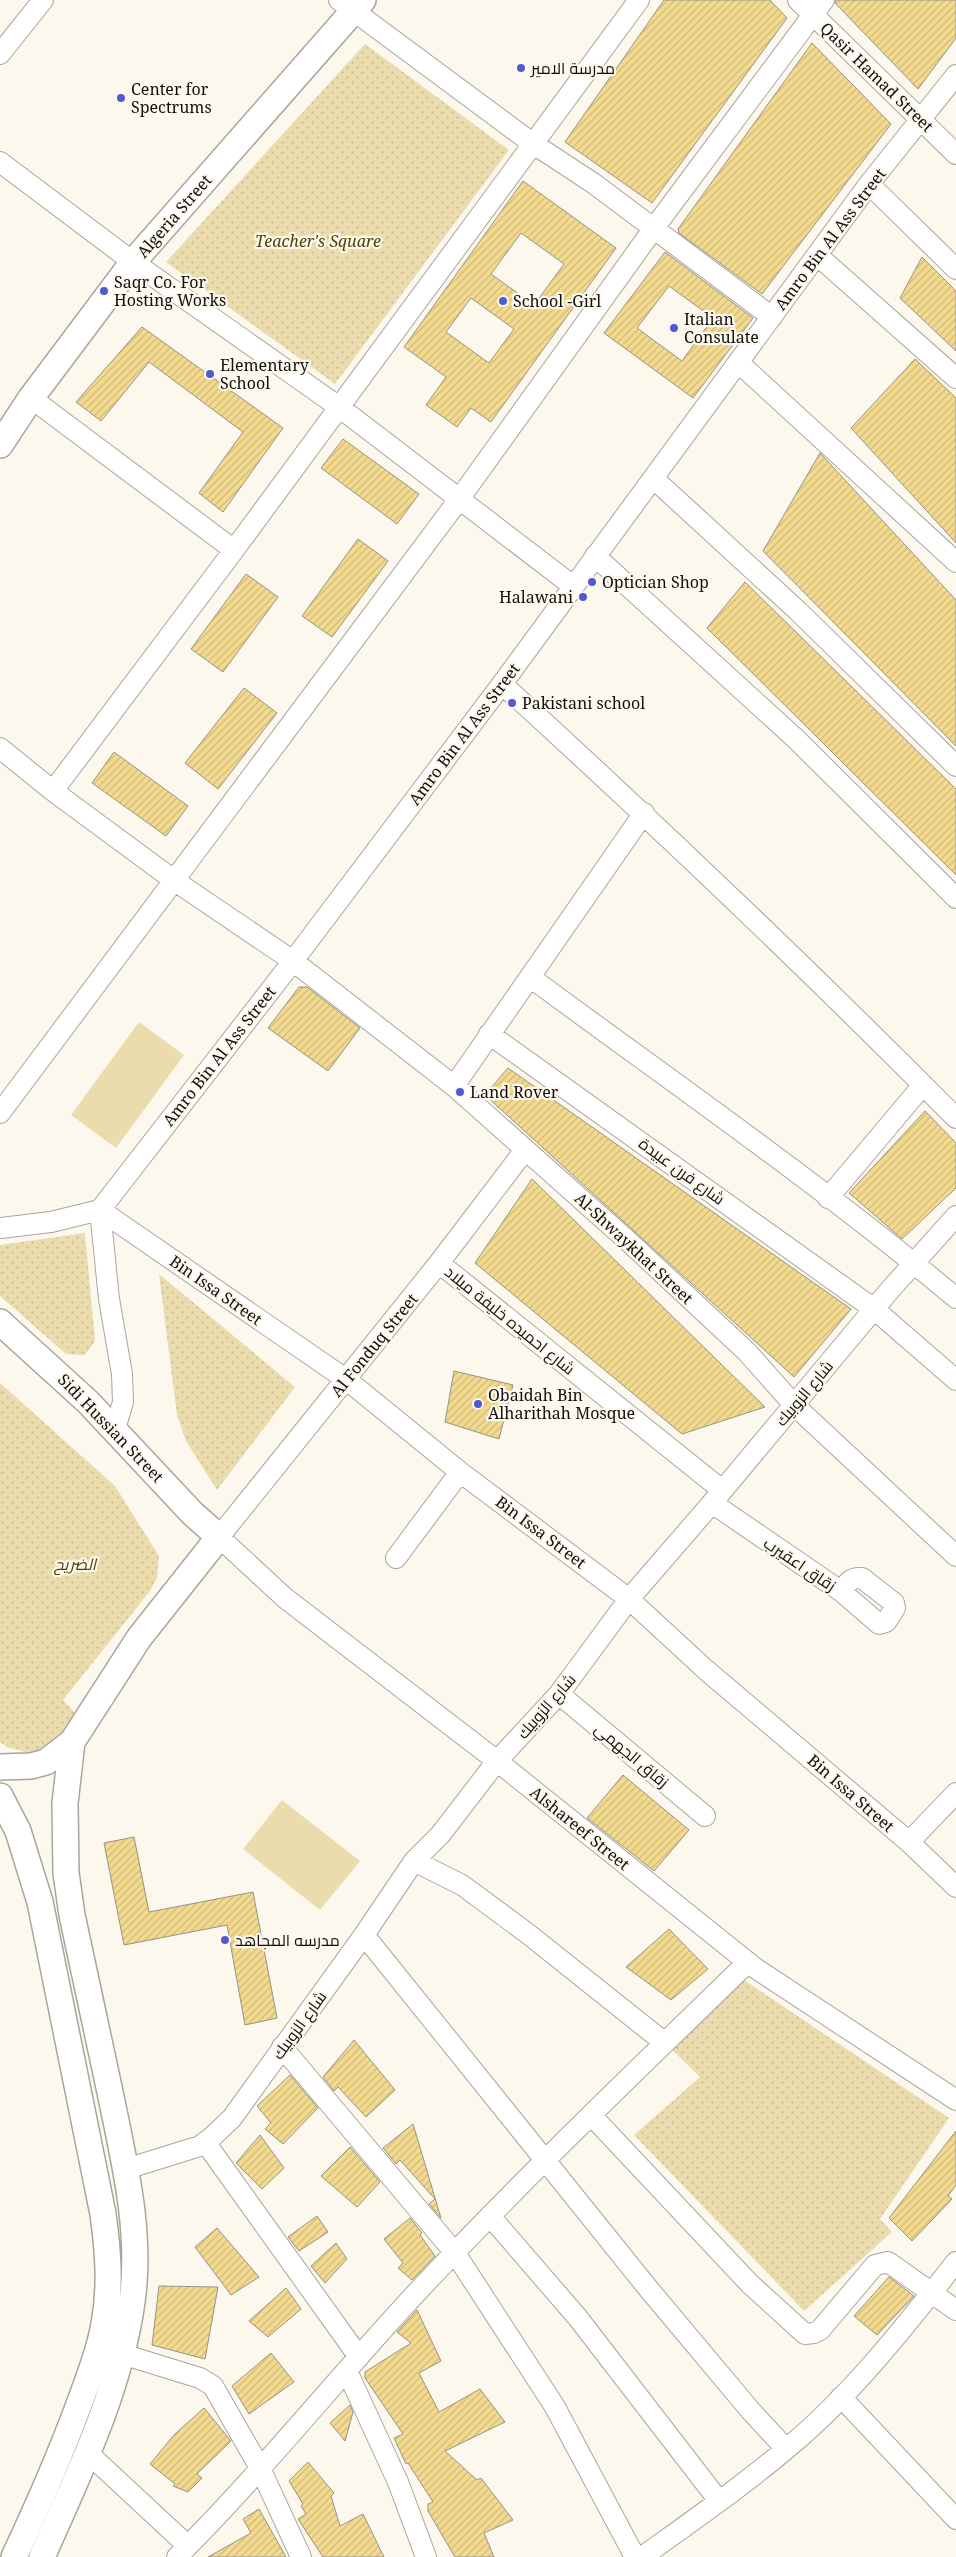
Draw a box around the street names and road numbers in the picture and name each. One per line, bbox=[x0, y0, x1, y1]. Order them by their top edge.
street label: Qasir Hamad Street bbox=[816, 17, 939, 137]
street label: Amro Bin Al Ass Street bbox=[769, 163, 891, 314]
street label: Algeria Street bbox=[132, 169, 217, 262]
street label: Amro Bin Al Ass Street bbox=[403, 658, 525, 809]
street label: Amro Bin Al Ass Street bbox=[157, 981, 281, 1131]
street label: شارع فرن عبيدة bbox=[634, 1132, 729, 1210]
street label: Al-Shwaykhat Street bbox=[570, 1187, 698, 1309]
street label: Bin Issa Street bbox=[165, 1250, 267, 1330]
street label: شارع احميده خليفة ميلاد bbox=[440, 1261, 580, 1380]
street label: Al Fonduq Street bbox=[325, 1288, 423, 1401]
street label: شارع الزوبيك bbox=[770, 1356, 839, 1431]
street label: Sidi Hussian Street bbox=[53, 1369, 169, 1487]
street label: Bin Issa Street bbox=[491, 1491, 591, 1574]
street label: زقاق اعقيرب bbox=[760, 1532, 840, 1596]
street label: شارع الزوبيك bbox=[512, 1669, 581, 1744]
street label: زقاق الجهمي bbox=[588, 1717, 674, 1795]
street label: Bin Issa Street bbox=[803, 1749, 899, 1837]
street label: Alshareef Street bbox=[526, 1781, 635, 1875]
street label: شارع الزوبيك bbox=[267, 1986, 332, 2064]

